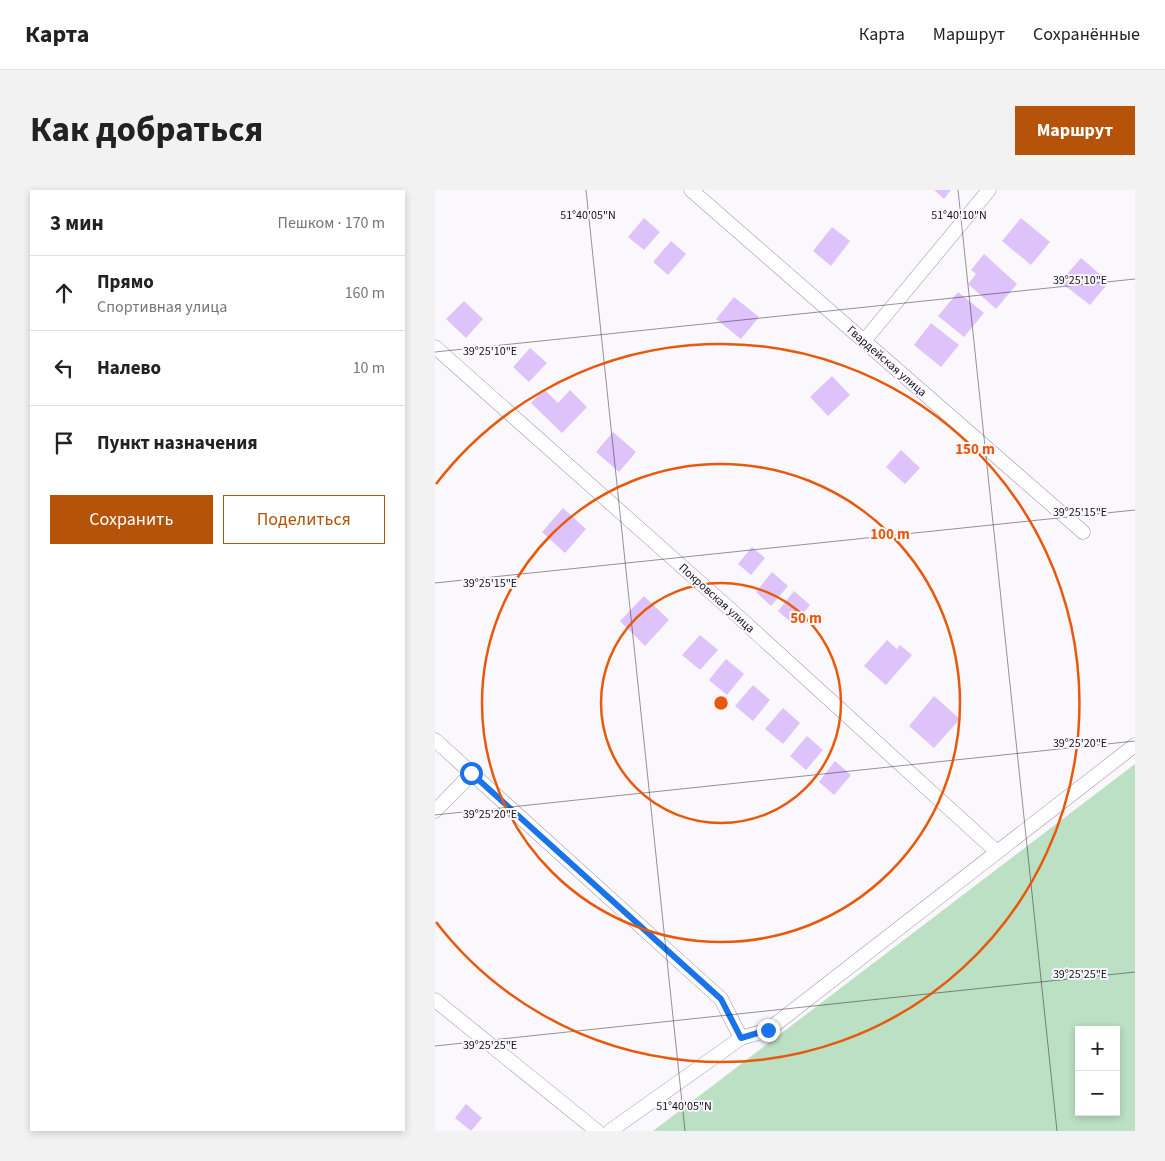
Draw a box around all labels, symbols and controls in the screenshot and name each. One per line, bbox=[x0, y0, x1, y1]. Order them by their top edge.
text: Карта bbox=[25, 17, 89, 52]
text: Карта bbox=[859, 22, 905, 47]
text: Маршрут bbox=[933, 22, 1005, 47]
text: Сохранённые bbox=[1033, 22, 1140, 47]
text: Как добраться bbox=[30, 105, 263, 155]
button: Маршрут bbox=[1015, 106, 1135, 155]
text: 51°40'05"N bbox=[560, 207, 616, 224]
text: 51°40'10"N bbox=[931, 207, 987, 224]
text: 3 мин bbox=[50, 208, 104, 238]
text: Пешком · 170 m bbox=[278, 212, 385, 234]
text: Прямо bbox=[97, 269, 154, 296]
text: 39°25'10"E bbox=[1053, 272, 1107, 289]
icon: ahead bbox=[50, 279, 78, 307]
text: 160 m bbox=[345, 282, 385, 304]
text: Спортивная улица bbox=[97, 296, 227, 318]
street label: Гвардейская улица bbox=[843, 322, 930, 401]
text: 39°25'10"E bbox=[463, 343, 517, 360]
icon: left bbox=[50, 354, 78, 382]
text: Налево bbox=[97, 355, 161, 382]
text: 10 m bbox=[353, 357, 385, 379]
icon: arrive bbox=[50, 429, 78, 457]
text: Пункт назначения bbox=[97, 430, 258, 457]
text: 150 m bbox=[955, 439, 995, 460]
button: Сохранить bbox=[50, 495, 213, 544]
button: Поделиться bbox=[223, 495, 385, 544]
text: 39°25'15"E bbox=[1053, 504, 1107, 521]
text: 100 m bbox=[870, 524, 910, 545]
street label: Покровская улица bbox=[675, 560, 758, 637]
text: 39°25'15"E bbox=[463, 575, 517, 592]
text: 50 m bbox=[790, 608, 822, 629]
centre of rings bbox=[712, 694, 730, 712]
text: 39°25'20"E bbox=[1053, 735, 1107, 752]
route start bbox=[460, 762, 483, 785]
text: 39°25'20"E bbox=[463, 806, 517, 823]
text: 39°25'25"E bbox=[1053, 966, 1107, 983]
route end bbox=[757, 1019, 780, 1042]
map controls bbox=[1075, 1026, 1120, 1116]
button: + bbox=[1075, 1026, 1120, 1071]
text: 39°25'25"E bbox=[463, 1037, 517, 1054]
button: − bbox=[1075, 1071, 1120, 1116]
text: 51°40'05"N bbox=[656, 1098, 712, 1115]

